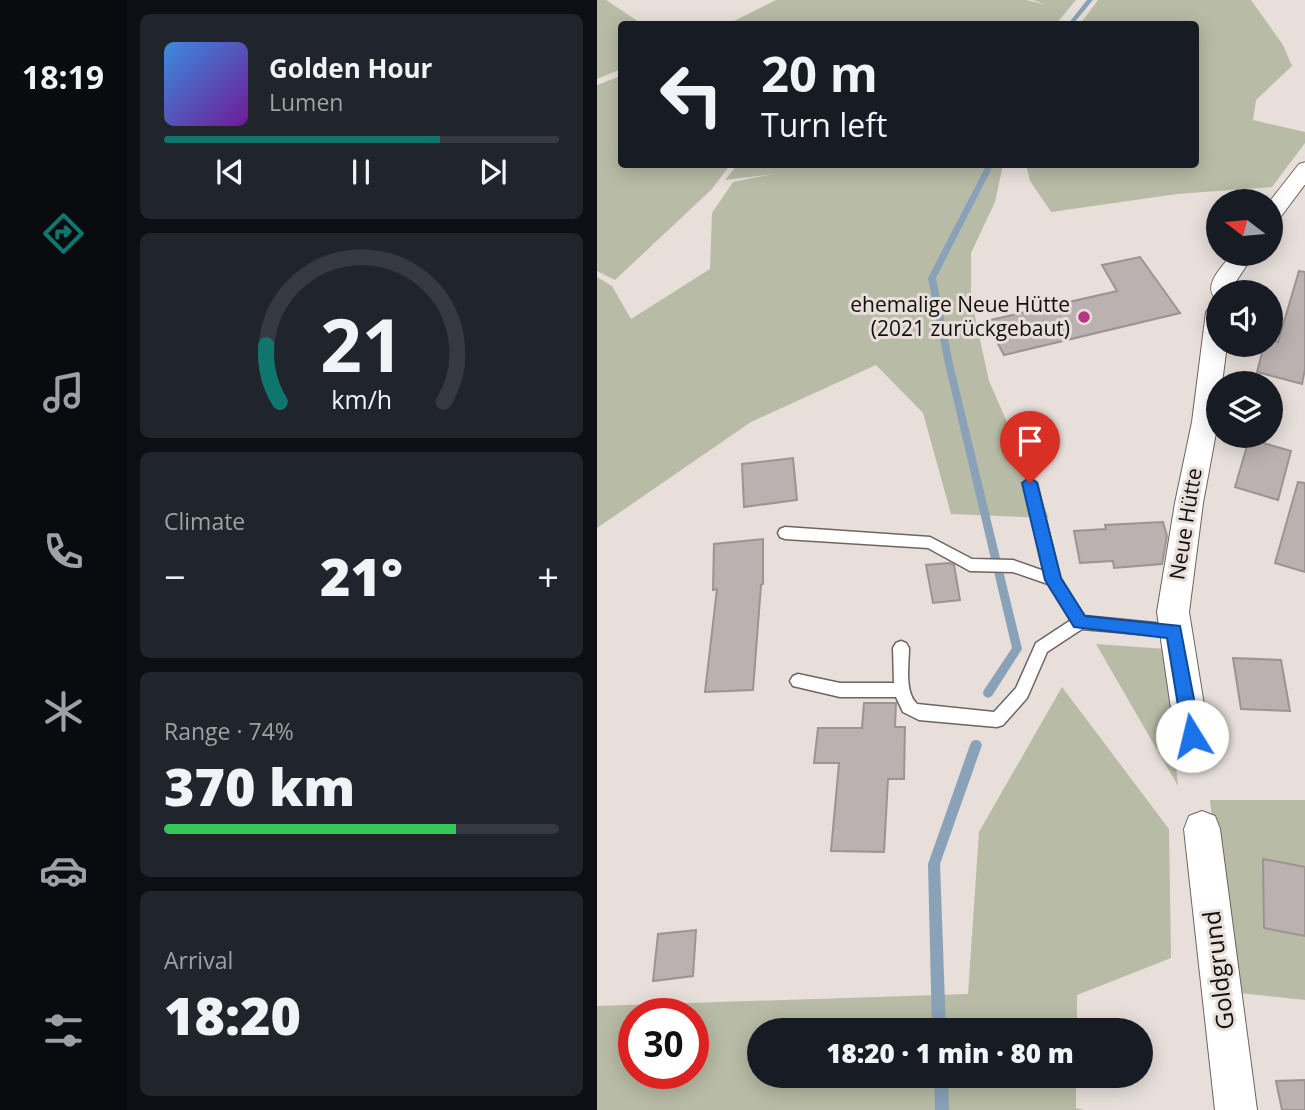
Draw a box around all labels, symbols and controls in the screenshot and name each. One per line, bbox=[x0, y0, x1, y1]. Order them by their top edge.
text: 20 m bbox=[761, 40, 878, 106]
icon: left bbox=[646, 49, 737, 140]
text: Golden Hour bbox=[269, 50, 432, 86]
text: 18:19 bbox=[22, 55, 104, 98]
text: Lumen bbox=[269, 86, 343, 118]
text: Turn left bbox=[761, 103, 887, 146]
icon: previous bbox=[211, 153, 249, 191]
icon: pause bbox=[342, 153, 380, 191]
icon: next bbox=[474, 153, 512, 191]
north arrow bbox=[1206, 189, 1283, 266]
map controls bbox=[1206, 189, 1283, 448]
icon: directions bbox=[39, 209, 88, 258]
button: sound bbox=[1206, 280, 1283, 357]
place label: ehemalige Neue Hütte (2021 zurückgebaut) bbox=[850, 290, 1070, 342]
text: 21 bbox=[320, 294, 403, 393]
marker: ehemalige Neue Hütte (2021 zurückgebaut) bbox=[1076, 309, 1092, 325]
icon: music bbox=[39, 368, 88, 417]
button: layers bbox=[1206, 371, 1283, 448]
text: km/h bbox=[331, 382, 392, 416]
pin bbox=[1000, 411, 1060, 483]
icon: arrive bbox=[1011, 422, 1049, 460]
street label: Neue Hütte bbox=[1162, 466, 1208, 582]
text: Climate bbox=[164, 505, 245, 537]
icon: phone bbox=[39, 527, 88, 576]
text: 21° bbox=[320, 540, 403, 611]
text: − bbox=[164, 550, 186, 602]
text: + bbox=[537, 550, 559, 602]
icon: climate bbox=[39, 687, 88, 736]
position arrow bbox=[1155, 699, 1229, 773]
text: Range · 74% bbox=[164, 715, 294, 747]
text: 370 km bbox=[164, 750, 355, 821]
icon: car bbox=[39, 846, 88, 895]
street label: Goldgrund bbox=[1194, 909, 1241, 1032]
text: Arrival bbox=[164, 944, 233, 976]
text: 18:20 bbox=[164, 979, 301, 1050]
speed limit sign: 30 bbox=[618, 998, 709, 1089]
icon: filters bbox=[39, 1006, 88, 1055]
text: 18:20 · 1 min · 80 m bbox=[826, 1035, 1074, 1071]

